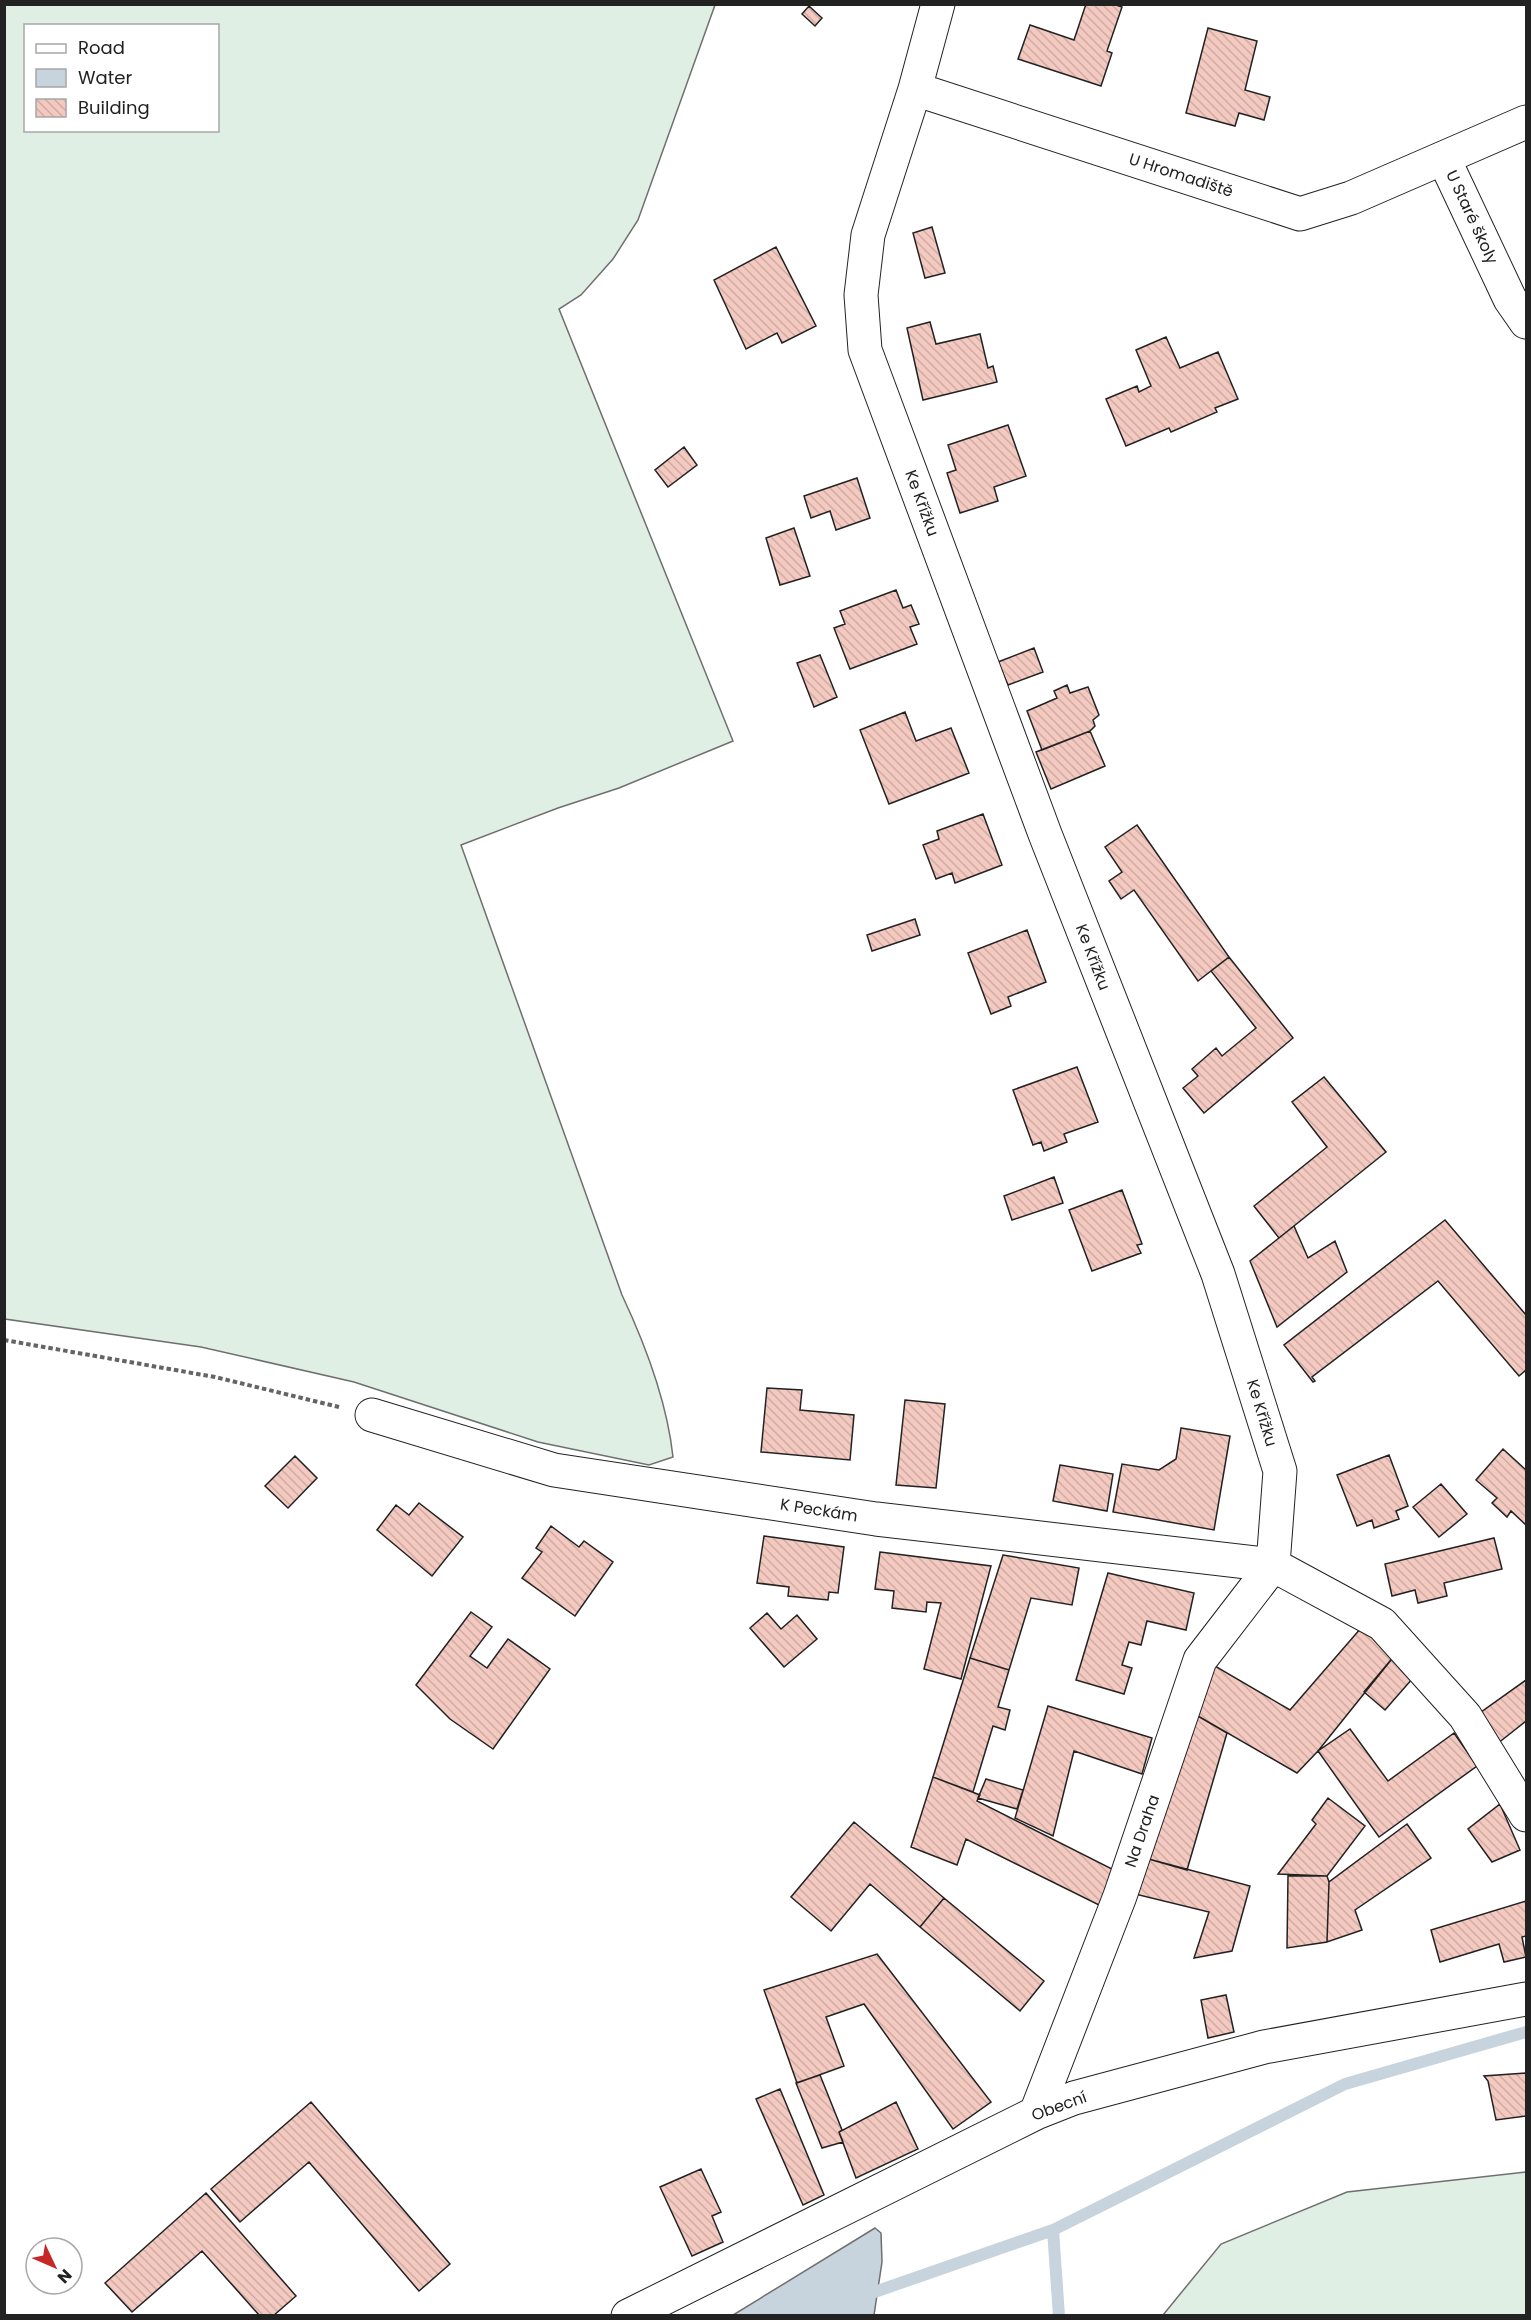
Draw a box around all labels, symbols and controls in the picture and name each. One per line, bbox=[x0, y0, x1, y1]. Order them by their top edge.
legend bbox=[24, 24, 219, 132]
text: Road bbox=[78, 35, 125, 60]
text: Water bbox=[78, 65, 132, 90]
text: Building bbox=[78, 95, 150, 120]
street label: U Hromadiště bbox=[1126, 147, 1236, 203]
street label: U Staré školy bbox=[1440, 166, 1504, 268]
street label: Ke Křížku bbox=[899, 467, 945, 539]
street label: Ke Křížku bbox=[1070, 921, 1116, 993]
street label: Ke Křížku bbox=[1241, 1377, 1283, 1449]
street label: K Peckám bbox=[779, 1493, 859, 1527]
street label: Na Draha bbox=[1119, 1792, 1165, 1870]
street label: Obecní bbox=[1028, 2085, 1090, 2127]
north arrow bbox=[24, 2236, 84, 2296]
text: N bbox=[52, 2264, 77, 2288]

